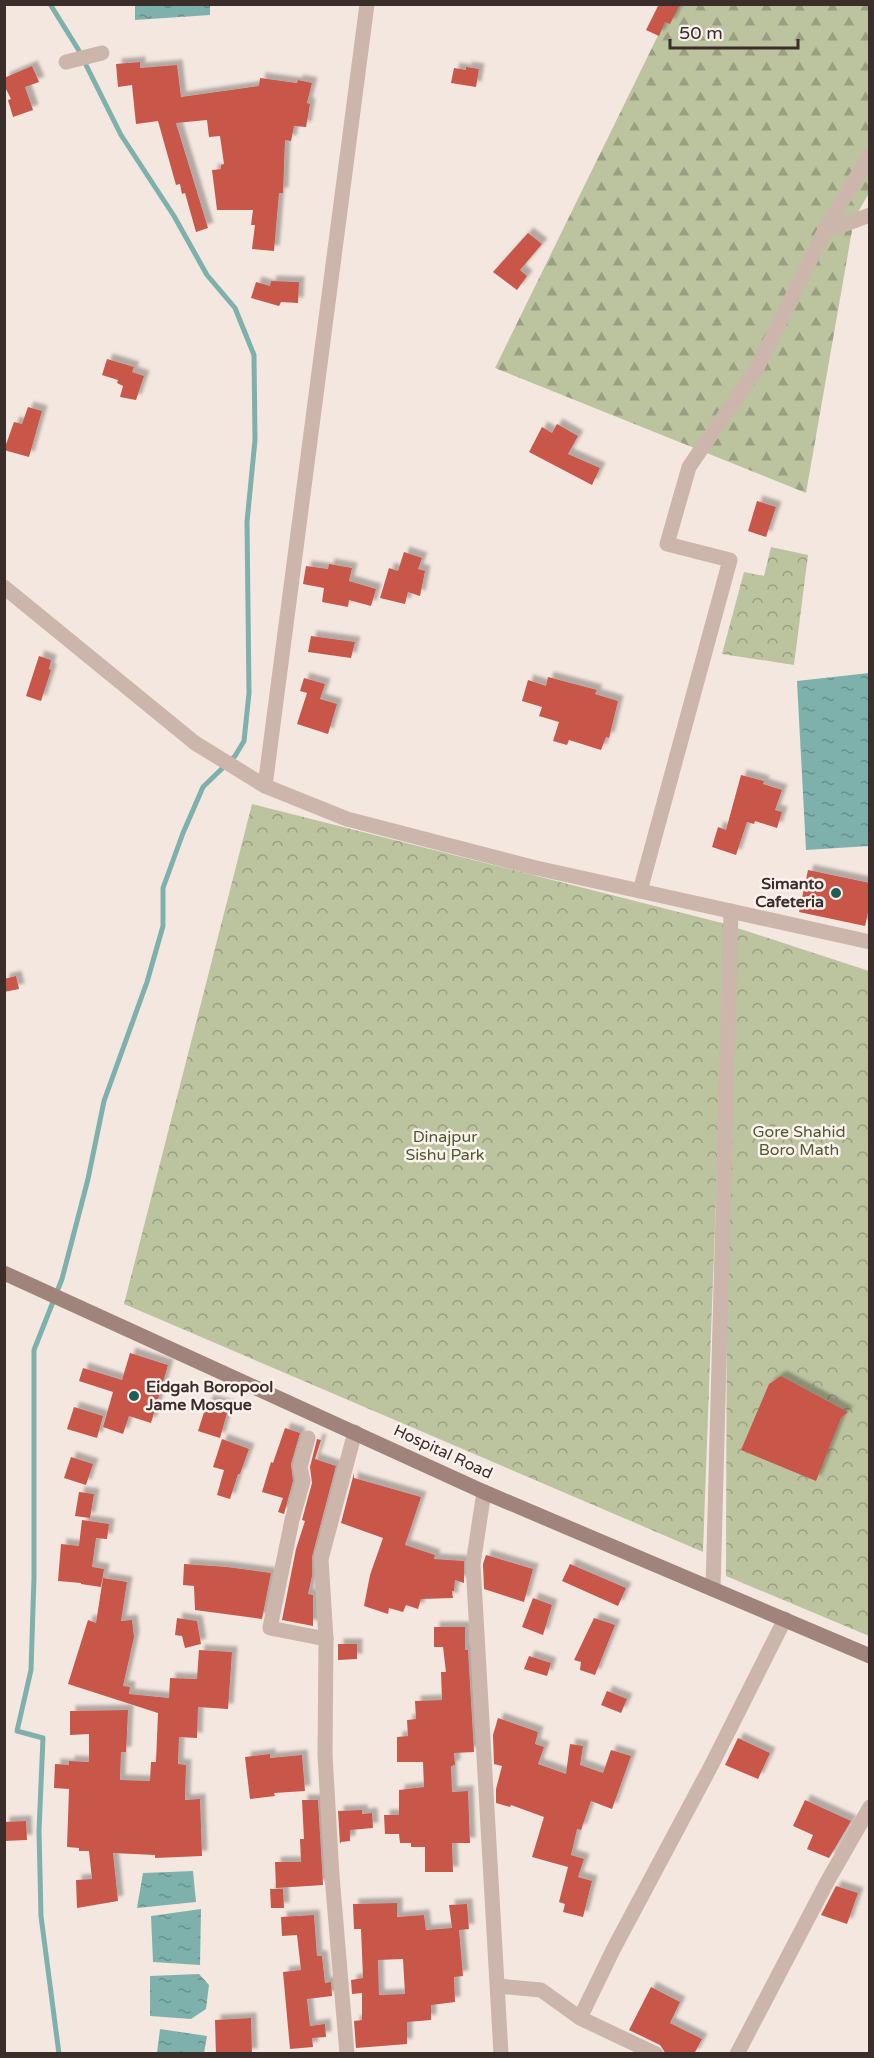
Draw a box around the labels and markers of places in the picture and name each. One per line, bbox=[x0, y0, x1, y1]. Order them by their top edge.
place label: Simanto Cafeteria bbox=[755, 874, 824, 912]
marker: Simanto Cafeteria bbox=[829, 886, 843, 900]
place label: Eidgah Boropool Jame Mosque bbox=[145, 1377, 273, 1415]
marker: Eidgah Boropool Jame Mosque bbox=[127, 1389, 141, 1403]

